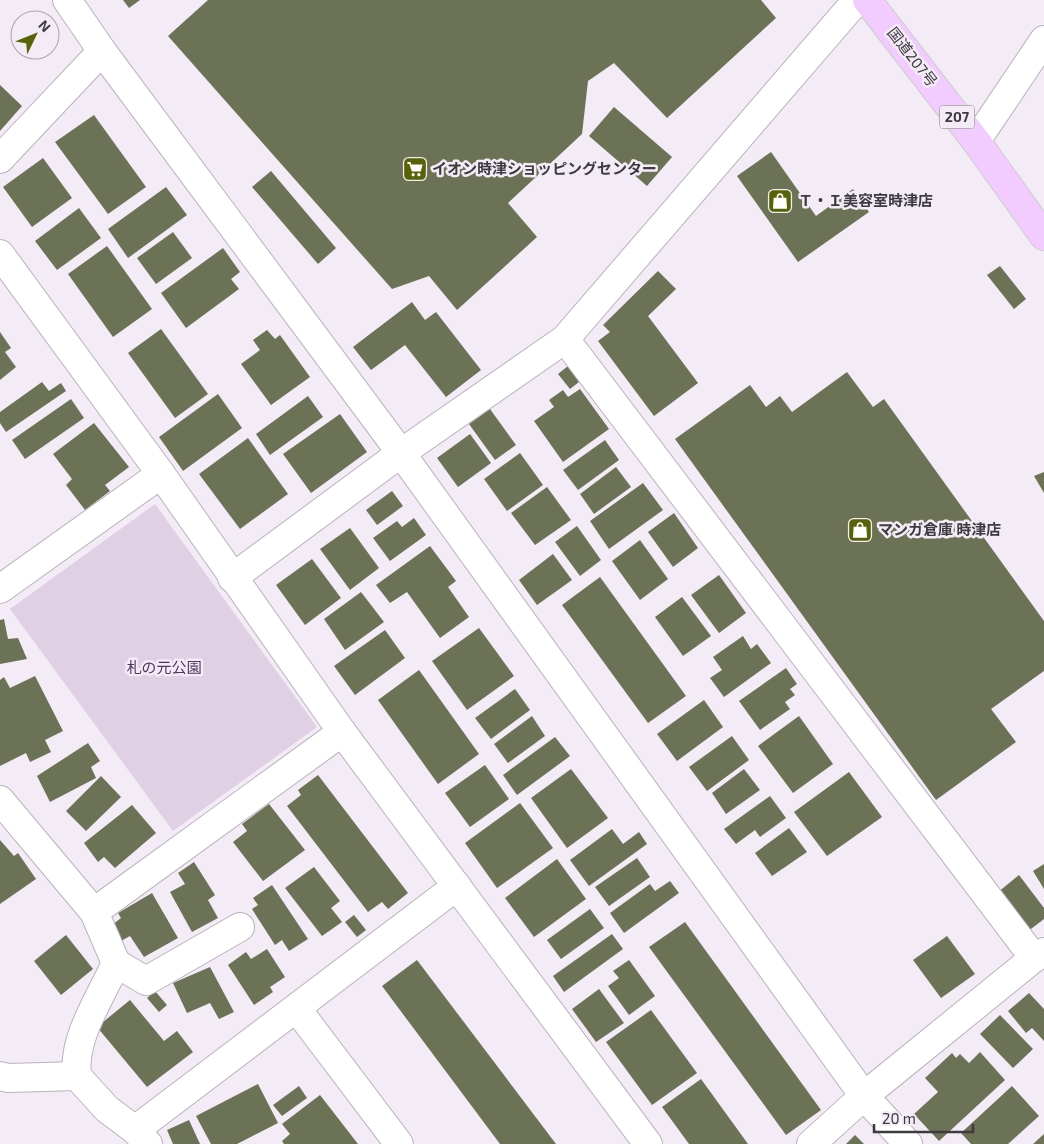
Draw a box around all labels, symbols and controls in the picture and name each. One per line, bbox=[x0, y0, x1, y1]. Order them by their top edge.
north arrow bbox=[10, 10, 60, 60]
text: N bbox=[35, 16, 55, 35]
street label: 国道207号 bbox=[884, 23, 941, 90]
road number: 207 bbox=[940, 105, 974, 128]
supermarket icon: イオン時津ショッピングセンター bbox=[402, 156, 428, 182]
place label: イオン時津ショッピングセンター bbox=[432, 159, 657, 177]
shop icon: Ｔ・Ｉ美容室時津店 bbox=[767, 188, 793, 214]
place label: Ｔ・Ｉ美容室時津店 bbox=[798, 191, 933, 209]
shop icon: マンガ倉庫 時津店 bbox=[847, 517, 873, 543]
place label: マンガ倉庫 時津店 bbox=[878, 520, 1001, 538]
park label: 札の元公園 bbox=[126, 658, 202, 676]
scale bar bbox=[874, 1102, 973, 1134]
text: 20 m bbox=[882, 1109, 916, 1127]

